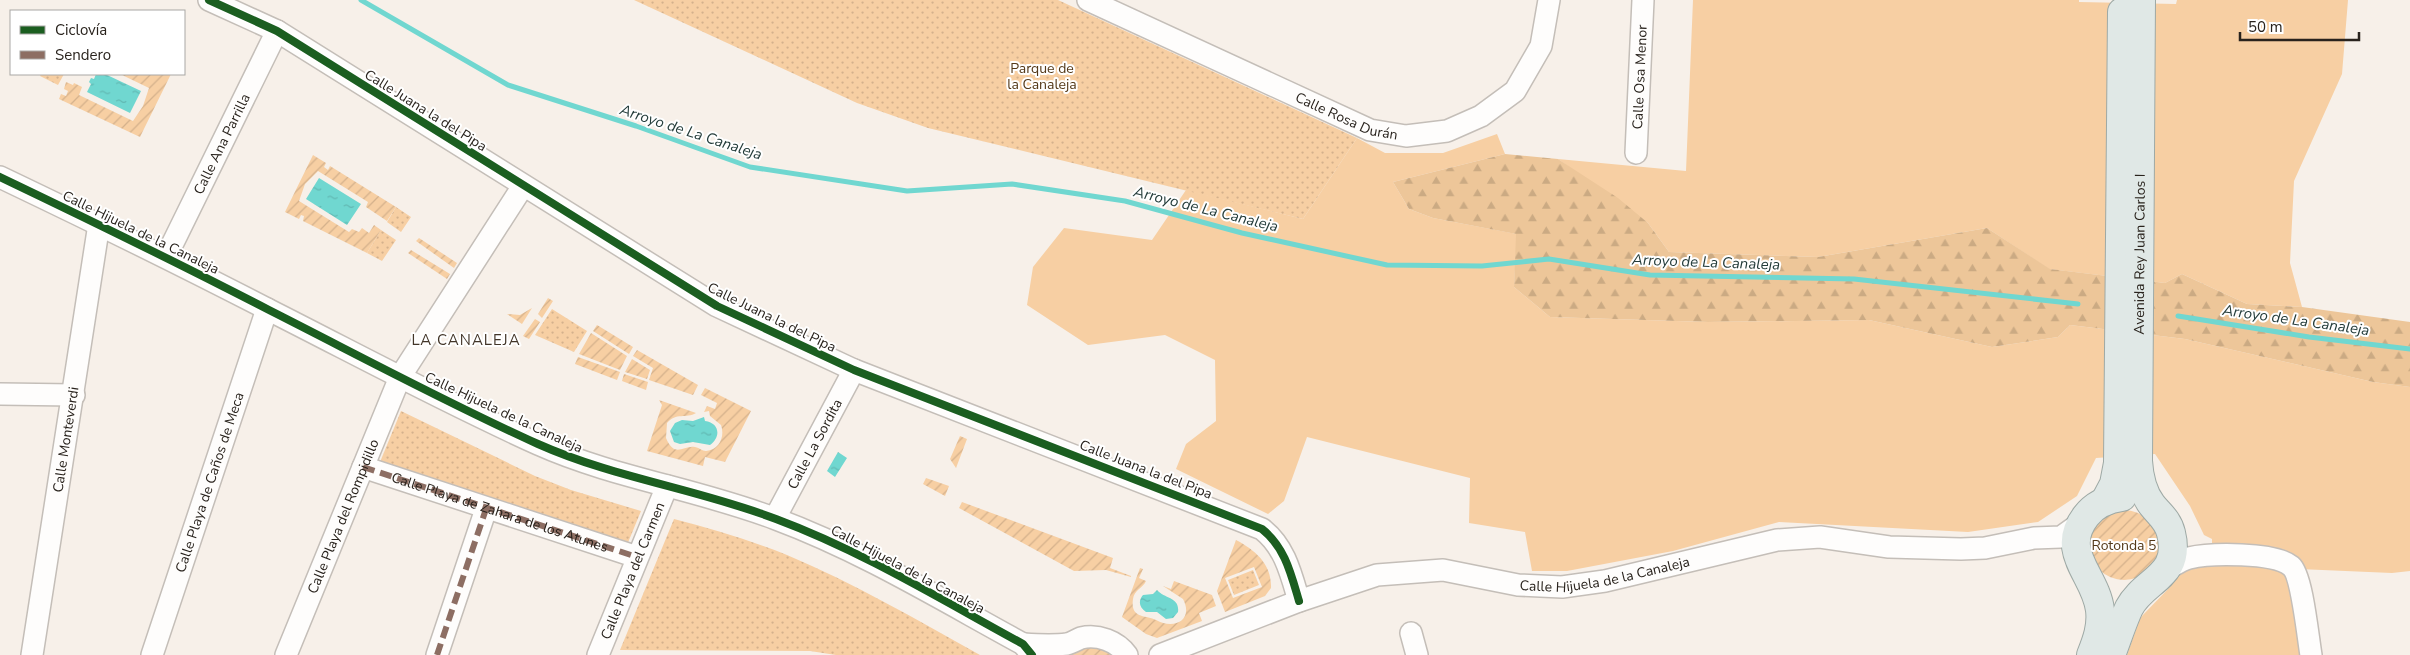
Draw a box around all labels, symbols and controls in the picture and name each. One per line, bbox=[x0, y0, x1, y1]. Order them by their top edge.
legend bbox=[10, 10, 185, 75]
scale bar bbox=[2240, 10, 2359, 42]
text: 50 m bbox=[2248, 17, 2283, 37]
text: Ciclovía bbox=[55, 20, 107, 40]
street label: Calle Osa Menor bbox=[1628, 24, 1652, 130]
text: Sendero bbox=[55, 45, 111, 65]
park label: Parque de la Canaleja bbox=[1007, 59, 1077, 94]
street label: Calle Juana la del Pipa bbox=[361, 65, 491, 156]
street label: Calle Rosa Durán bbox=[1292, 88, 1399, 144]
street label: Calle Ana Parrilla bbox=[189, 91, 255, 198]
water label: Arroyo de La Canaleja bbox=[616, 99, 765, 164]
street label: Avenida Rey Juan Carlos I bbox=[2130, 174, 2150, 335]
water label: Arroyo de La Canaleja bbox=[1131, 181, 1280, 237]
street label: Calle Hijuela de la Canaleja bbox=[59, 186, 222, 279]
water label: Arroyo de La Canaleja bbox=[1631, 249, 1780, 275]
street label: Calle Juana la del Pipa bbox=[704, 278, 839, 357]
water label: Arroyo de La Canaleja bbox=[2220, 300, 2371, 340]
district label: LA CANALEJA bbox=[411, 330, 521, 350]
street label: Calle Hijuela de la Canaleja bbox=[422, 367, 586, 457]
street label: Calle Monteverdi bbox=[48, 385, 84, 494]
street label: Calle Playa de Caños de Meca bbox=[171, 390, 249, 575]
street label: Calle La Sordita bbox=[783, 396, 847, 493]
street label: Calle Juana la del Pipa bbox=[1077, 435, 1215, 504]
street label: Calle Playa del Rompidillo bbox=[303, 436, 384, 597]
street label: Calle Playa de Zahara de los Atunes bbox=[389, 468, 611, 557]
street label: Calle Playa del Carmen bbox=[596, 499, 669, 642]
street label: Calle Hijuela de la Canaleja bbox=[827, 521, 988, 618]
park label: Rotonda 5 bbox=[2091, 536, 2157, 555]
street label: Calle Hijuela de la Canaleja bbox=[1519, 552, 1692, 597]

